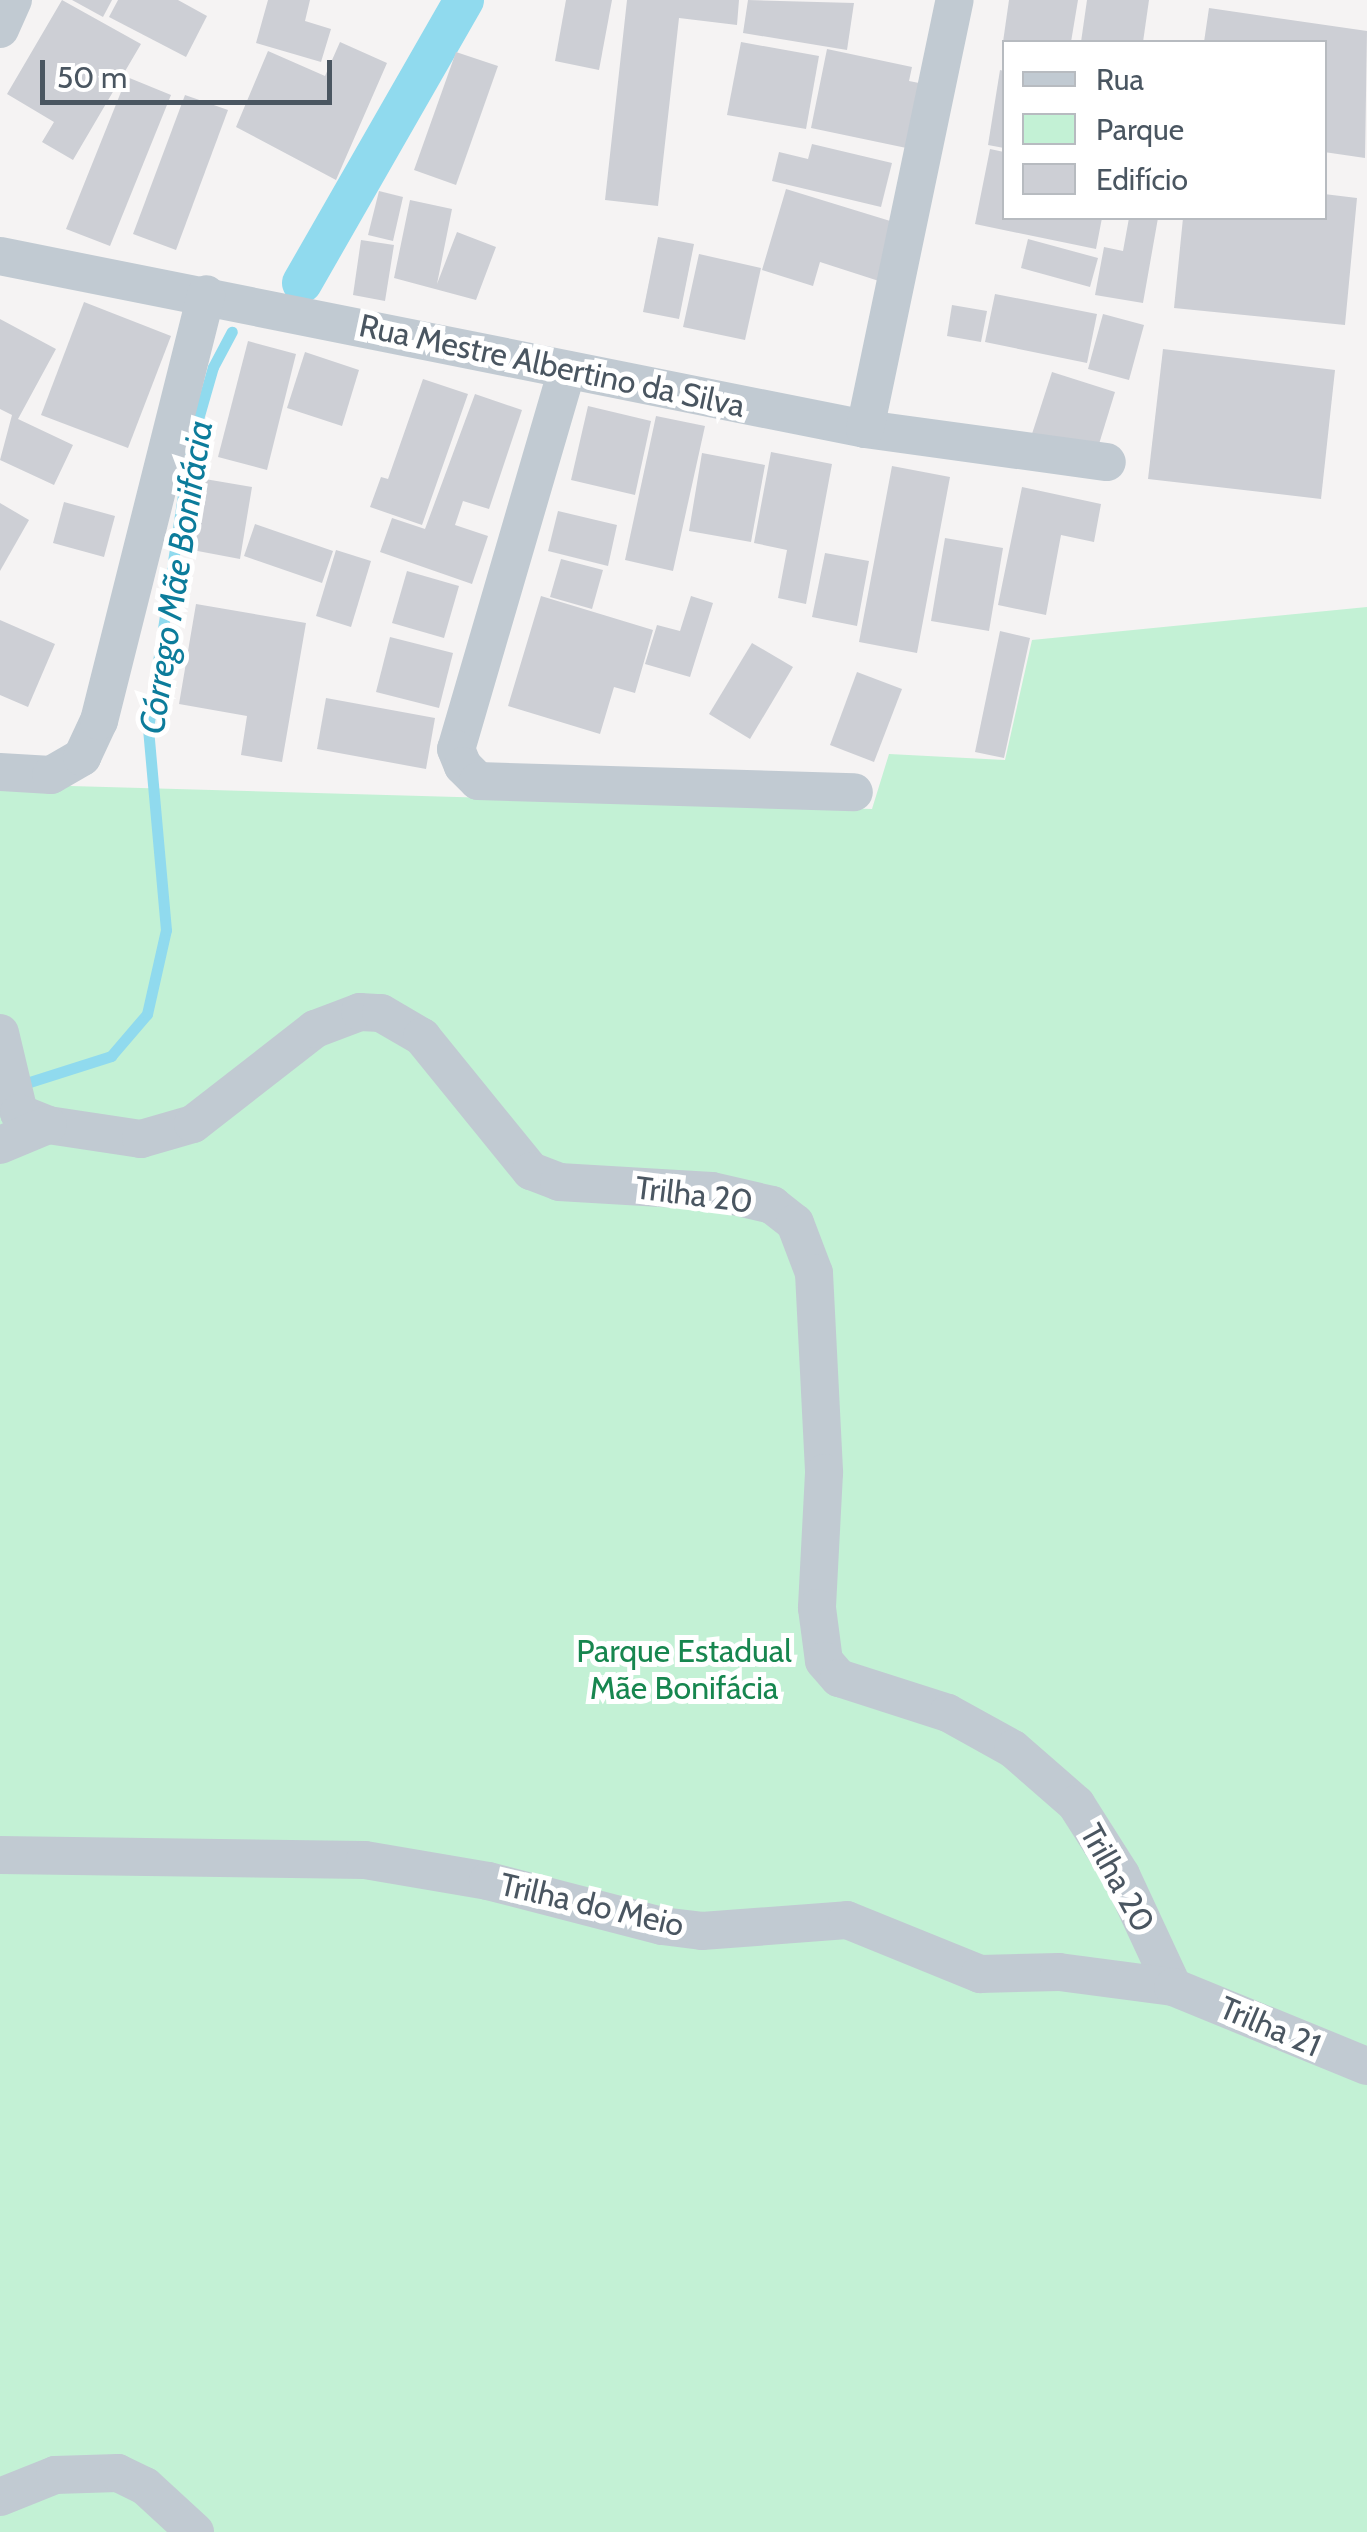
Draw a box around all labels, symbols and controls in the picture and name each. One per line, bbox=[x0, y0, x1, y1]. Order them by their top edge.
scale bar bbox=[45, 40, 338, 102]
legend bbox=[1002, 40, 1327, 220]
text: 50 m bbox=[57, 59, 127, 96]
text: Rua bbox=[1096, 61, 1144, 98]
text: Parque bbox=[1096, 111, 1184, 148]
text: Edifício bbox=[1096, 161, 1188, 198]
street label: Rua Mestre Albertino da Silva bbox=[356, 306, 748, 426]
water label: Córrego Mãe Bonifácia bbox=[130, 417, 222, 737]
street label: Trilha 20 bbox=[633, 1169, 755, 1221]
park label: Parque Estadual Mãe Bonifácia bbox=[576, 1633, 792, 1708]
street label: Trilha 20 bbox=[1072, 1817, 1162, 1939]
street label: Trilha do Meio bbox=[496, 1865, 688, 1945]
street label: Trilha 21 bbox=[1214, 1989, 1326, 2065]

